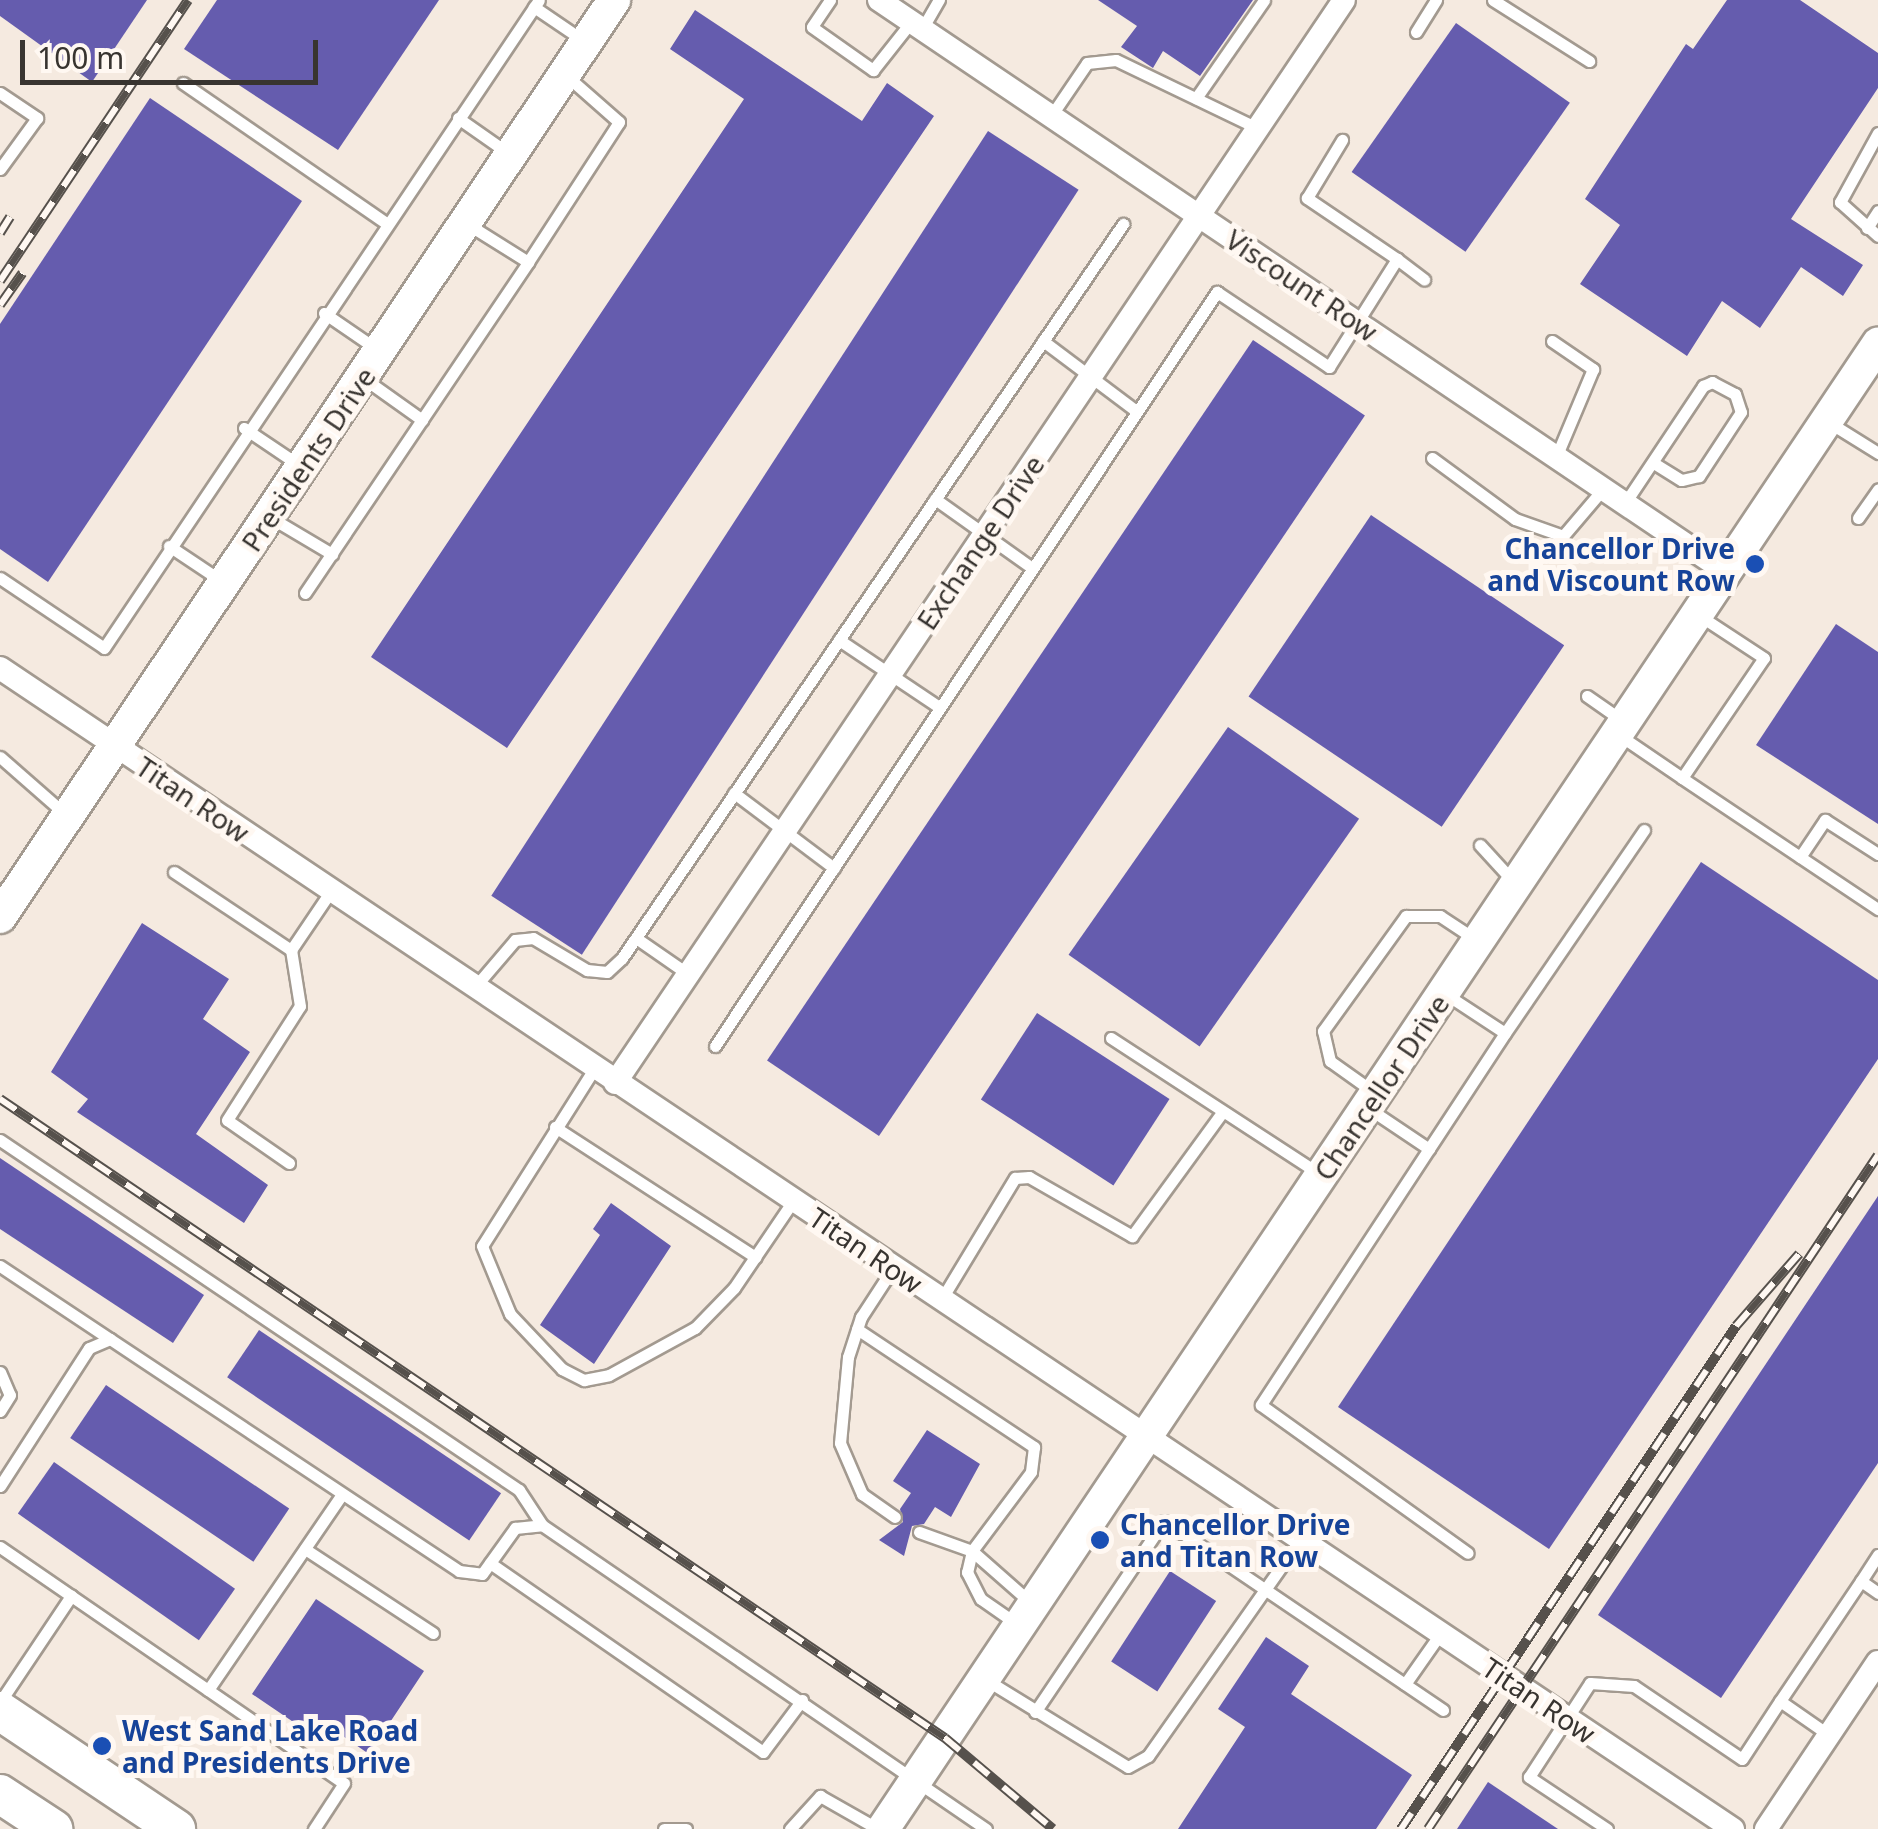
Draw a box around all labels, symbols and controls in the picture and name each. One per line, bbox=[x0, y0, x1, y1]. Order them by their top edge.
scale bar bbox=[25, 20, 322, 82]
text: 100 m bbox=[37, 37, 124, 78]
street label: Viscount Row bbox=[1220, 222, 1384, 348]
street label: Presidents Drive bbox=[234, 361, 382, 557]
street label: Exchange Drive bbox=[909, 448, 1051, 636]
place label: Chancellor Drive and Viscount Row bbox=[1487, 531, 1735, 597]
marker: Chancellor Drive and Viscount Row bbox=[1744, 553, 1766, 575]
street label: Titan Row bbox=[130, 749, 256, 849]
street label: Chancellor Drive bbox=[1306, 988, 1456, 1186]
street label: Titan Row bbox=[803, 1200, 929, 1300]
place label: Chancellor Drive and Titan Row bbox=[1120, 1507, 1350, 1573]
marker: Chancellor Drive and Titan Row bbox=[1089, 1529, 1111, 1551]
street label: Titan Row bbox=[1476, 1650, 1602, 1750]
place label: West Sand Lake Road and Presidents Drive bbox=[122, 1713, 418, 1779]
marker: West Sand Lake Road and Presidents Drive bbox=[91, 1735, 113, 1757]

